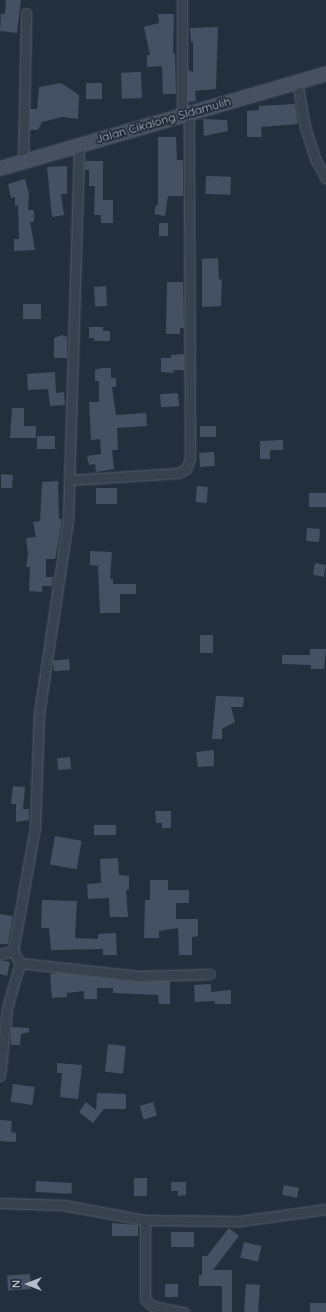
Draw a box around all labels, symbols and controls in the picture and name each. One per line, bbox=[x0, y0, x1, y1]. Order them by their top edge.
street label: Jalan Cikalong SIdamulih bbox=[94, 94, 232, 146]
north arrow bbox=[8, 1264, 48, 1304]
text: N bbox=[9, 1280, 23, 1288]

